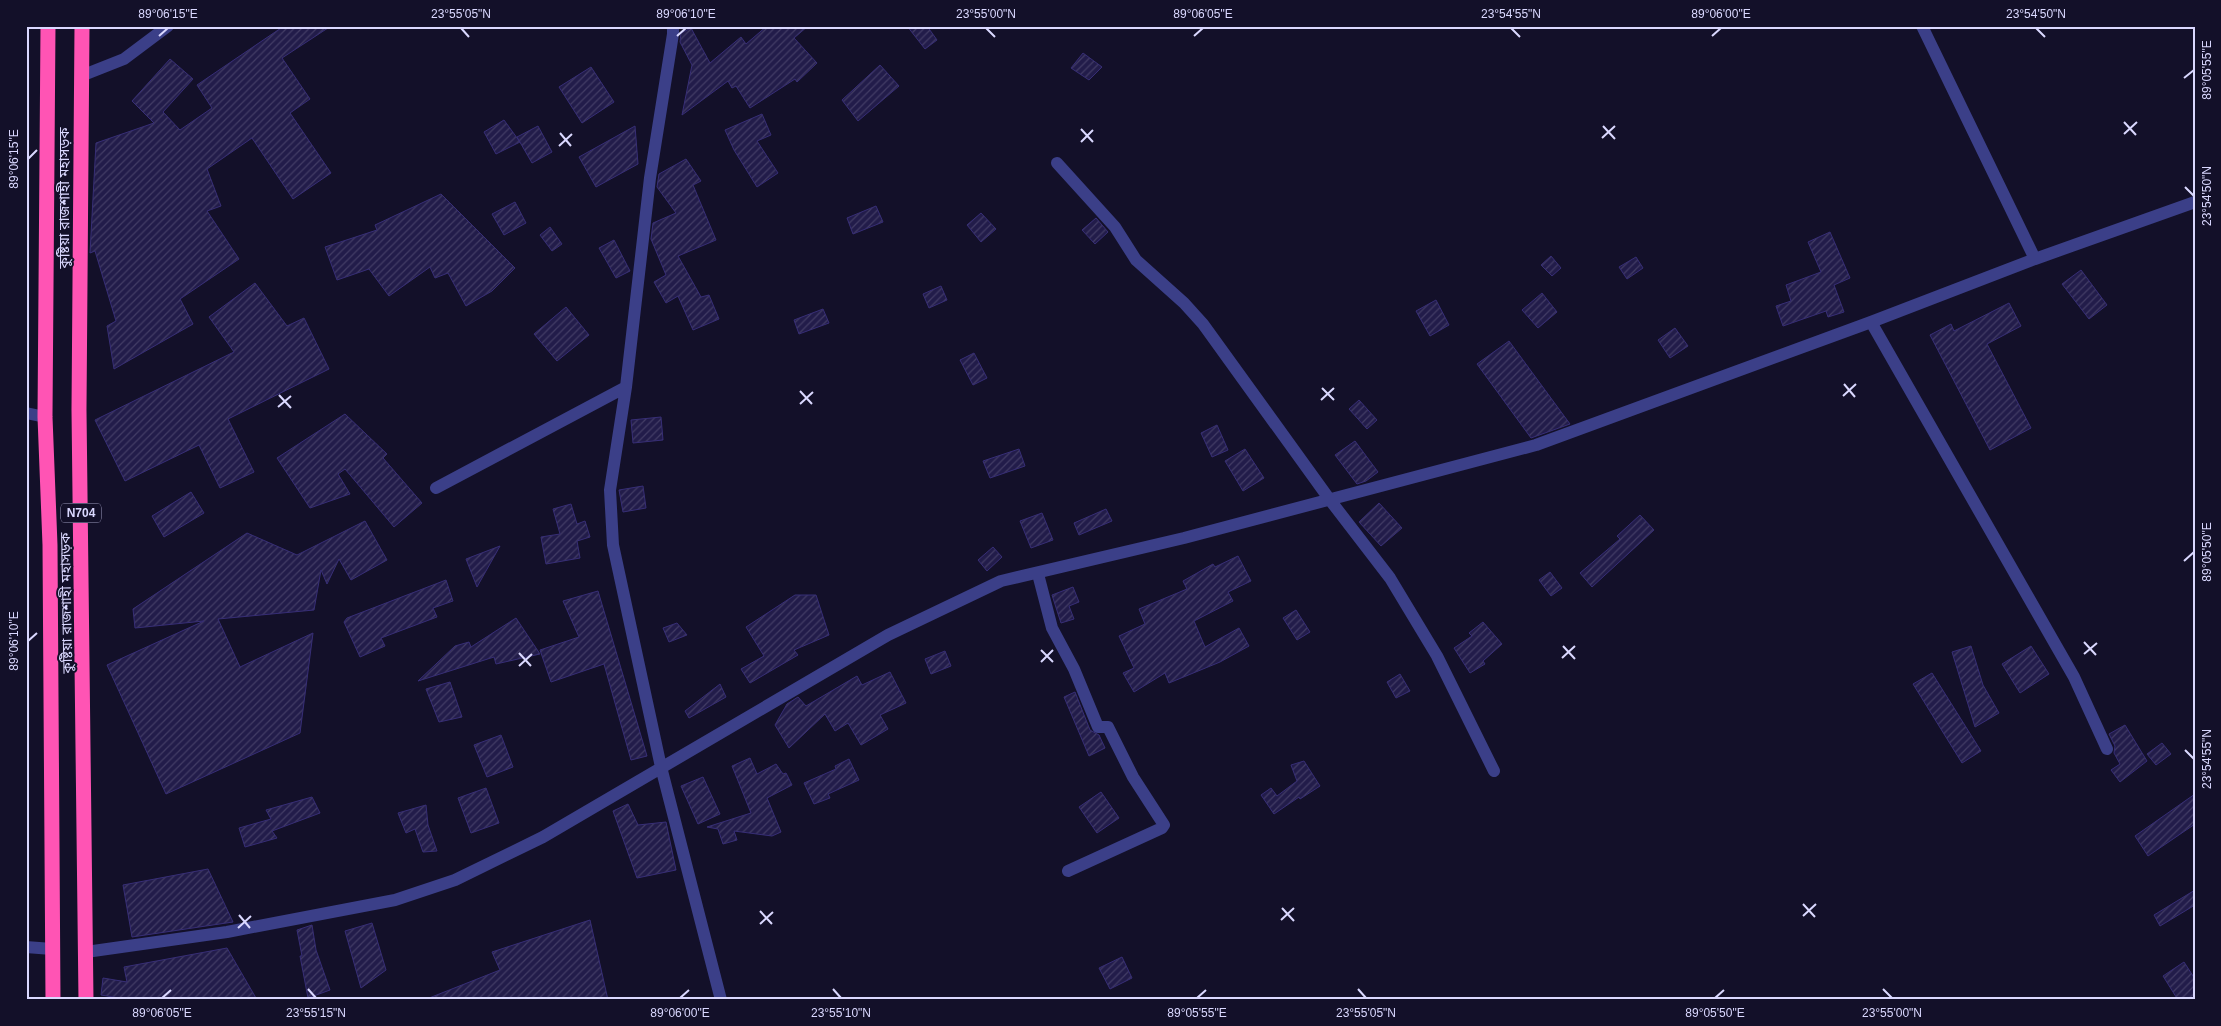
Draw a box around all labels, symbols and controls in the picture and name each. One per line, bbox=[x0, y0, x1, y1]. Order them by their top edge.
text: 89°06'15"E bbox=[138, 7, 198, 21]
text: 23°55'05"N bbox=[431, 7, 491, 21]
text: 89°06'10"E bbox=[656, 7, 716, 21]
text: 23°55'00"N bbox=[956, 7, 1016, 21]
text: 89°06'05"E bbox=[1173, 7, 1233, 21]
text: 23°54'55"N bbox=[1481, 7, 1541, 21]
text: 89°06'00"E bbox=[1691, 7, 1751, 21]
text: 23°54'50"N bbox=[2006, 7, 2066, 21]
text: 89°05'55"E bbox=[2200, 40, 2214, 100]
street label: কুষ্টিয়া রাজশাহী মহাসড়ক bbox=[56, 127, 73, 270]
text: 89°06'15"E bbox=[7, 129, 21, 189]
text: 23°54'50"N bbox=[2200, 166, 2214, 226]
road number: N704 bbox=[61, 503, 101, 522]
text: 89°05'50"E bbox=[2200, 522, 2214, 582]
street label: কুষ্টিয়া রাজশাহী মহাসড়ক bbox=[57, 532, 76, 675]
text: 89°06'10"E bbox=[7, 611, 21, 671]
text: 23°54'55"N bbox=[2200, 729, 2214, 789]
text: 89°06'05"E bbox=[132, 1006, 192, 1020]
text: 23°55'15"N bbox=[286, 1006, 346, 1020]
text: 89°06'00"E bbox=[650, 1006, 710, 1020]
text: 23°55'10"N bbox=[811, 1006, 871, 1020]
text: 89°05'55"E bbox=[1167, 1006, 1227, 1020]
text: 23°55'05"N bbox=[1336, 1006, 1396, 1020]
text: 89°05'50"E bbox=[1685, 1006, 1745, 1020]
text: 23°55'00"N bbox=[1862, 1006, 1922, 1020]

